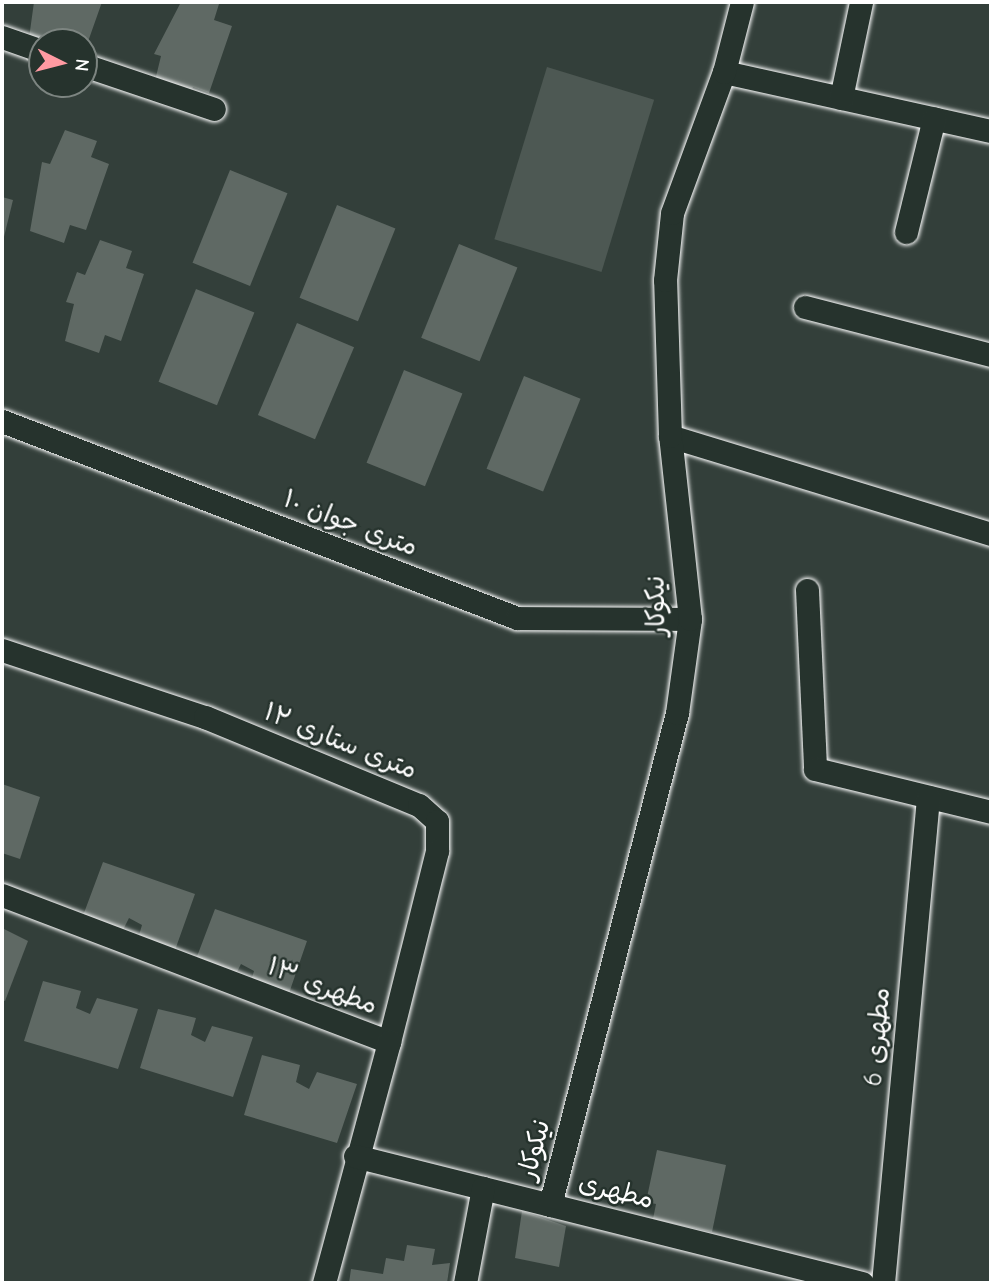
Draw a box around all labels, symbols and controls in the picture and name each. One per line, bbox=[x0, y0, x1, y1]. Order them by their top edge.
north arrow bbox=[28, 28, 98, 98]
text: N bbox=[70, 58, 93, 72]
street label: ۱۰ متری جوان bbox=[278, 484, 422, 564]
street label: نیکوکار bbox=[641, 575, 673, 637]
street label: ۱۲ متری ستاری bbox=[259, 697, 421, 787]
street label: مطهری ۱۳ bbox=[262, 952, 382, 1022]
street label: مطهری 6 bbox=[858, 986, 898, 1088]
street label: نیکوکار bbox=[512, 1117, 558, 1183]
street label: مطهری bbox=[575, 1168, 657, 1216]

